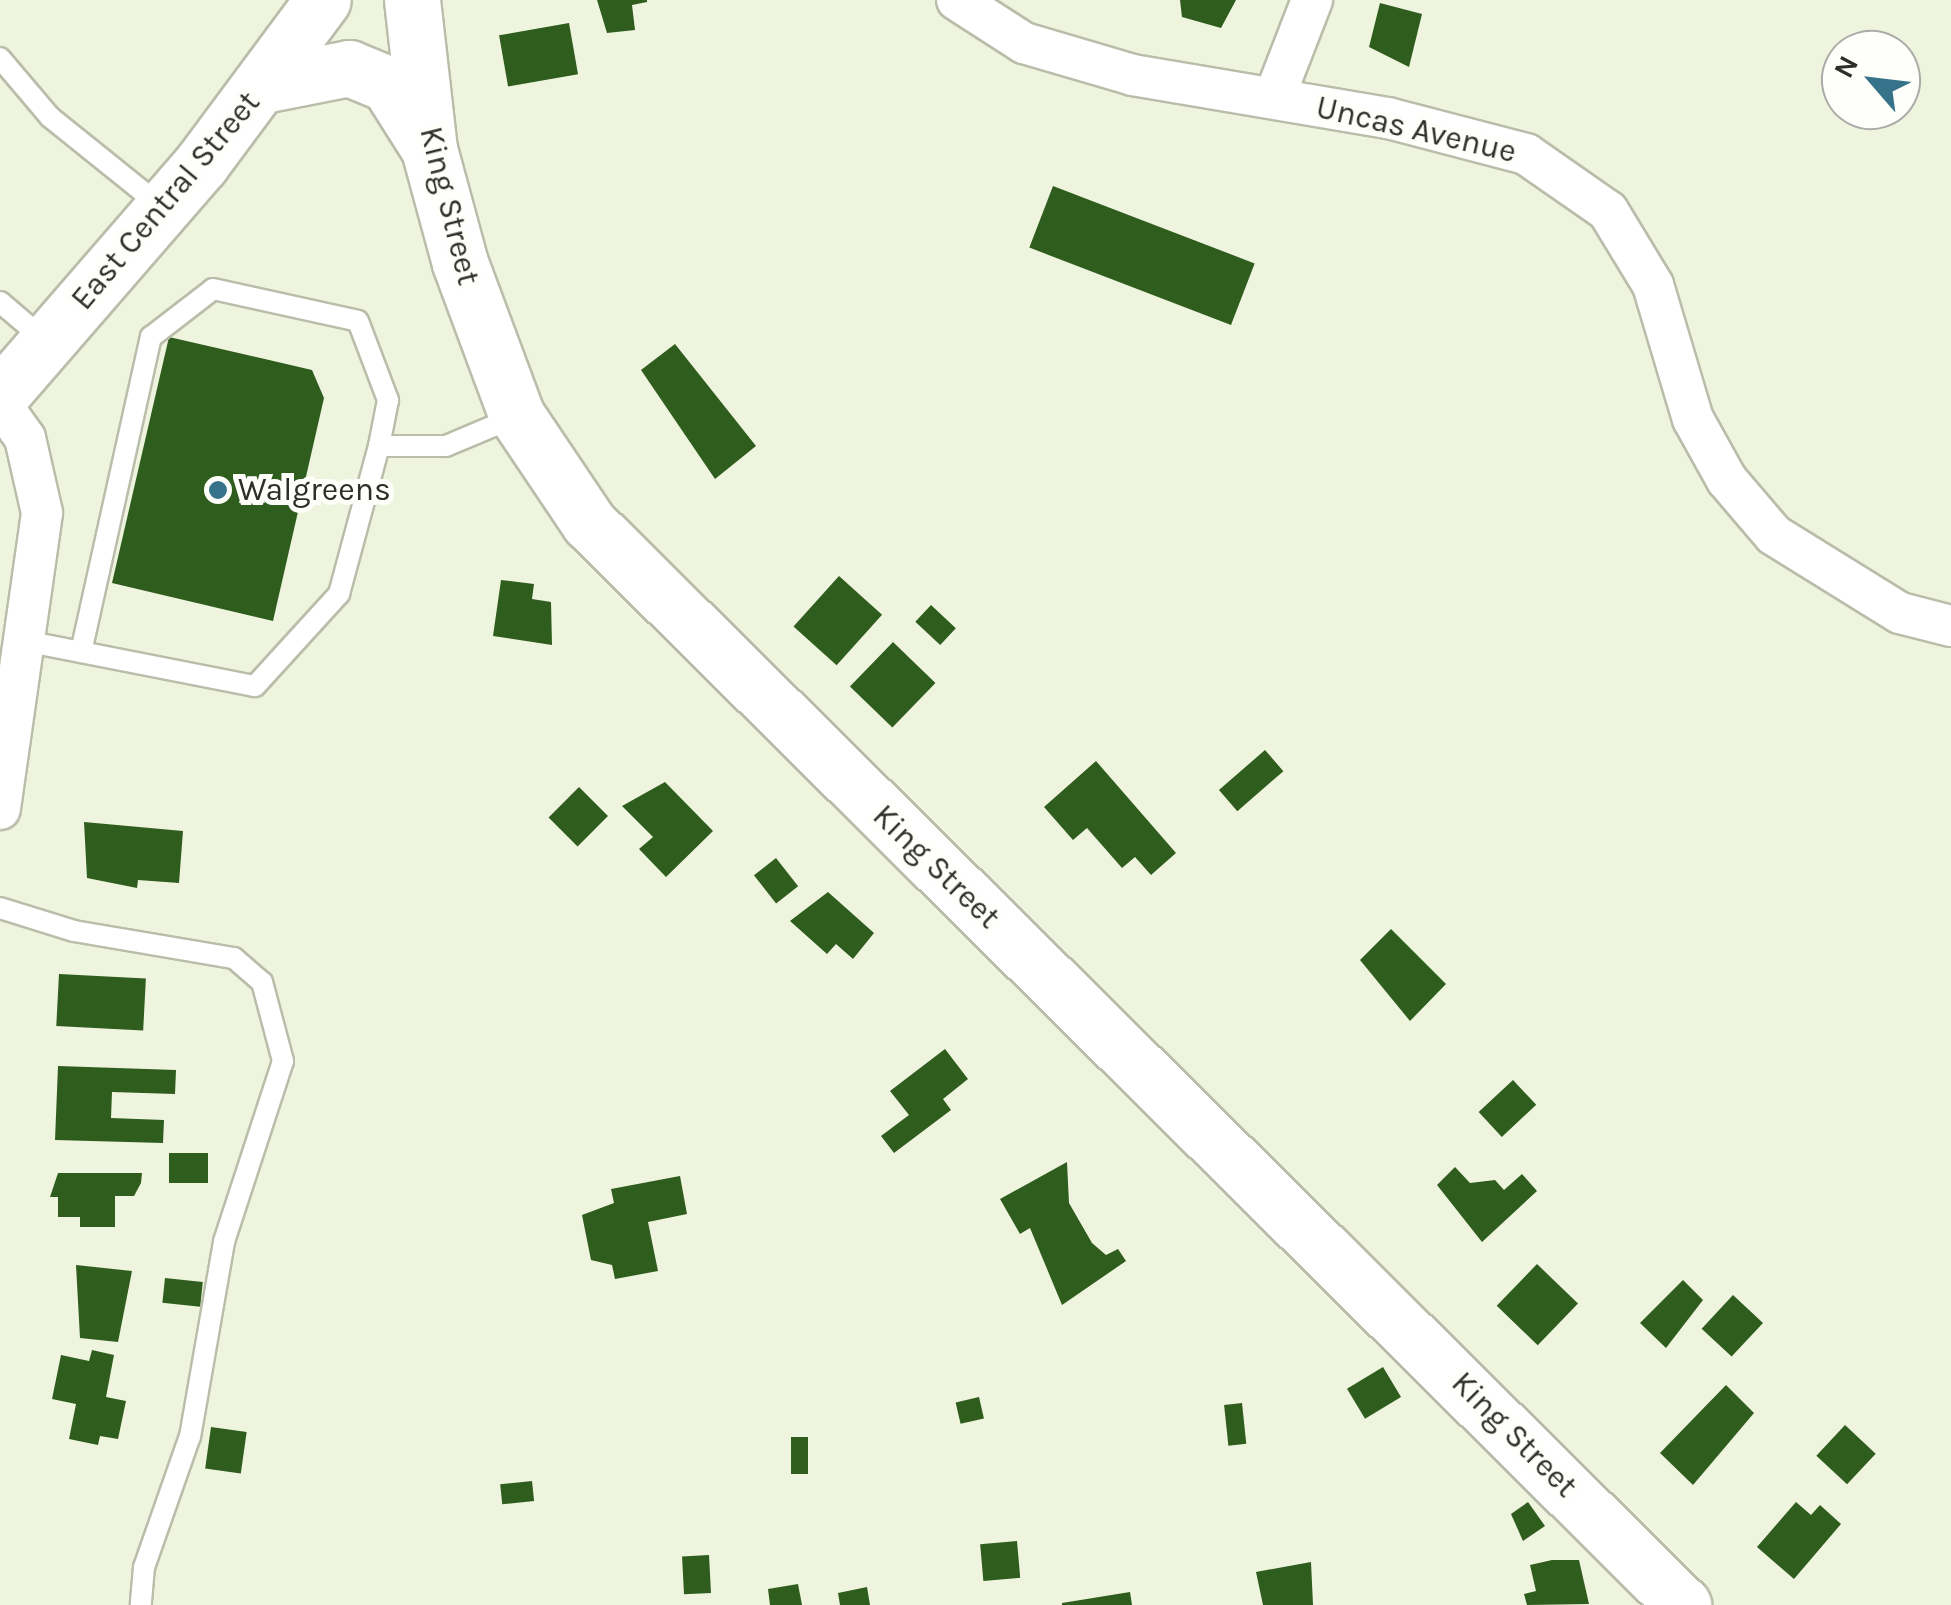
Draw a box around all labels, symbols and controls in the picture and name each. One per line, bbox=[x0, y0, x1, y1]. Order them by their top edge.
north arrow bbox=[1821, 30, 1921, 130]
text: N bbox=[1827, 50, 1865, 83]
street label: East Central Street bbox=[64, 84, 268, 318]
street label: Uncas Avenue bbox=[1312, 88, 1520, 172]
street label: King Street bbox=[411, 123, 487, 289]
place label: Walgreens bbox=[238, 471, 391, 509]
marker: Walgreens bbox=[207, 479, 229, 501]
street label: King Street bbox=[864, 797, 1008, 937]
street label: King Street bbox=[1443, 1364, 1585, 1506]

